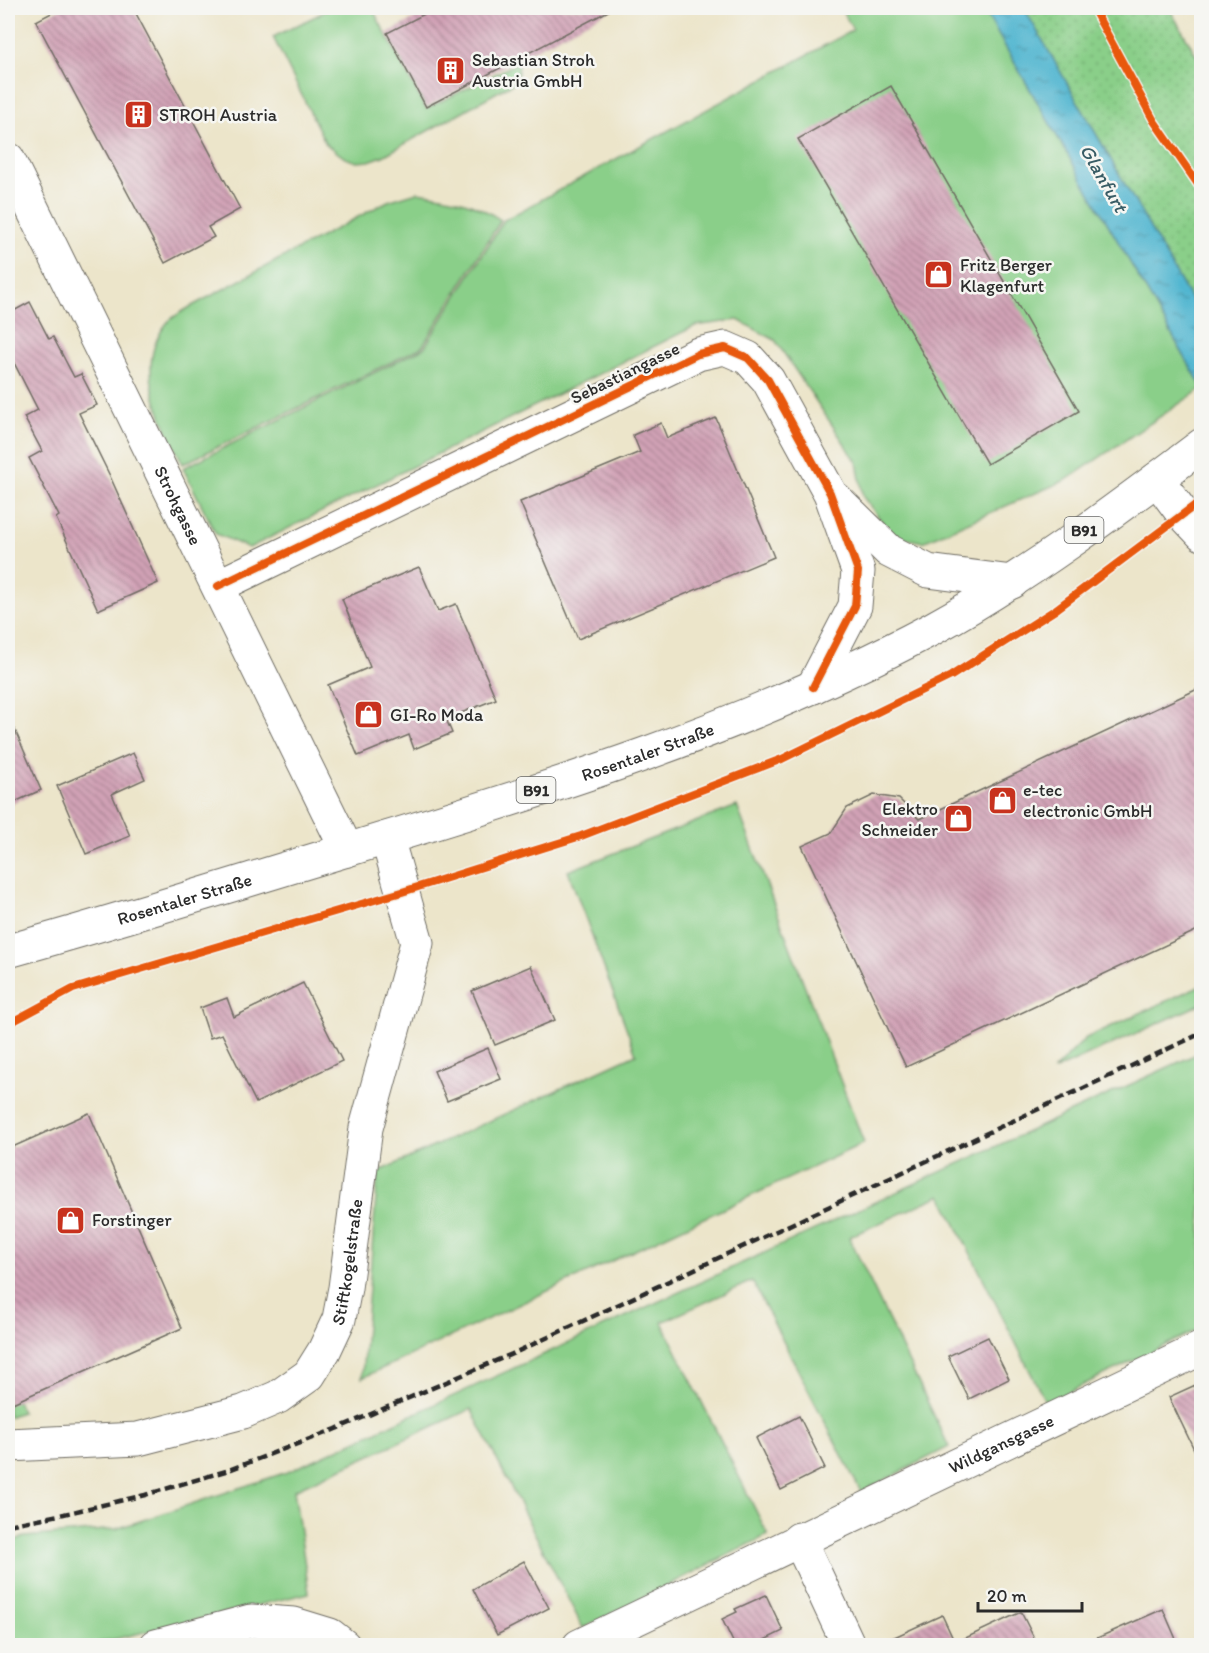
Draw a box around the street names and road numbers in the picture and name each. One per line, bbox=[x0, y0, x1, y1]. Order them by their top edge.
street label: Sebastiangasse bbox=[567, 337, 683, 409]
street label: Strohgasse bbox=[149, 462, 207, 549]
road number: B91 bbox=[1064, 517, 1104, 543]
street label: Rosentaler Straße bbox=[579, 718, 717, 786]
road number: B91 bbox=[516, 777, 556, 803]
street label: Rosentaler Straße bbox=[115, 869, 255, 930]
street label: Stiftkogelstraße bbox=[327, 1198, 368, 1329]
street label: Wildgansgasse bbox=[945, 1409, 1057, 1479]

